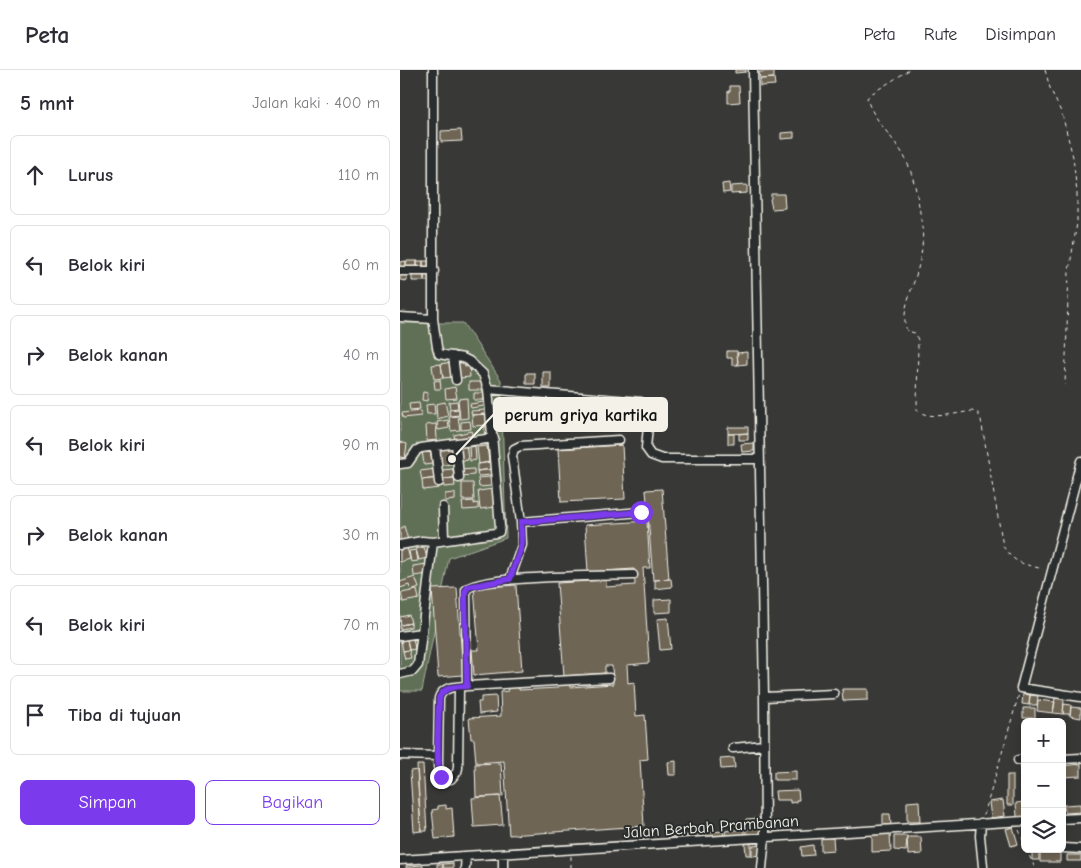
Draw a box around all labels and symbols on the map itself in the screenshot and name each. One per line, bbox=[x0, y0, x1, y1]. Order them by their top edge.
callout: perum griya kartika bbox=[494, 398, 667, 431]
text: perum griya kartika bbox=[504, 405, 658, 426]
route start bbox=[630, 501, 653, 524]
route end bbox=[430, 766, 453, 789]
street label: Jalan Berbah Prambanan bbox=[623, 812, 799, 842]

